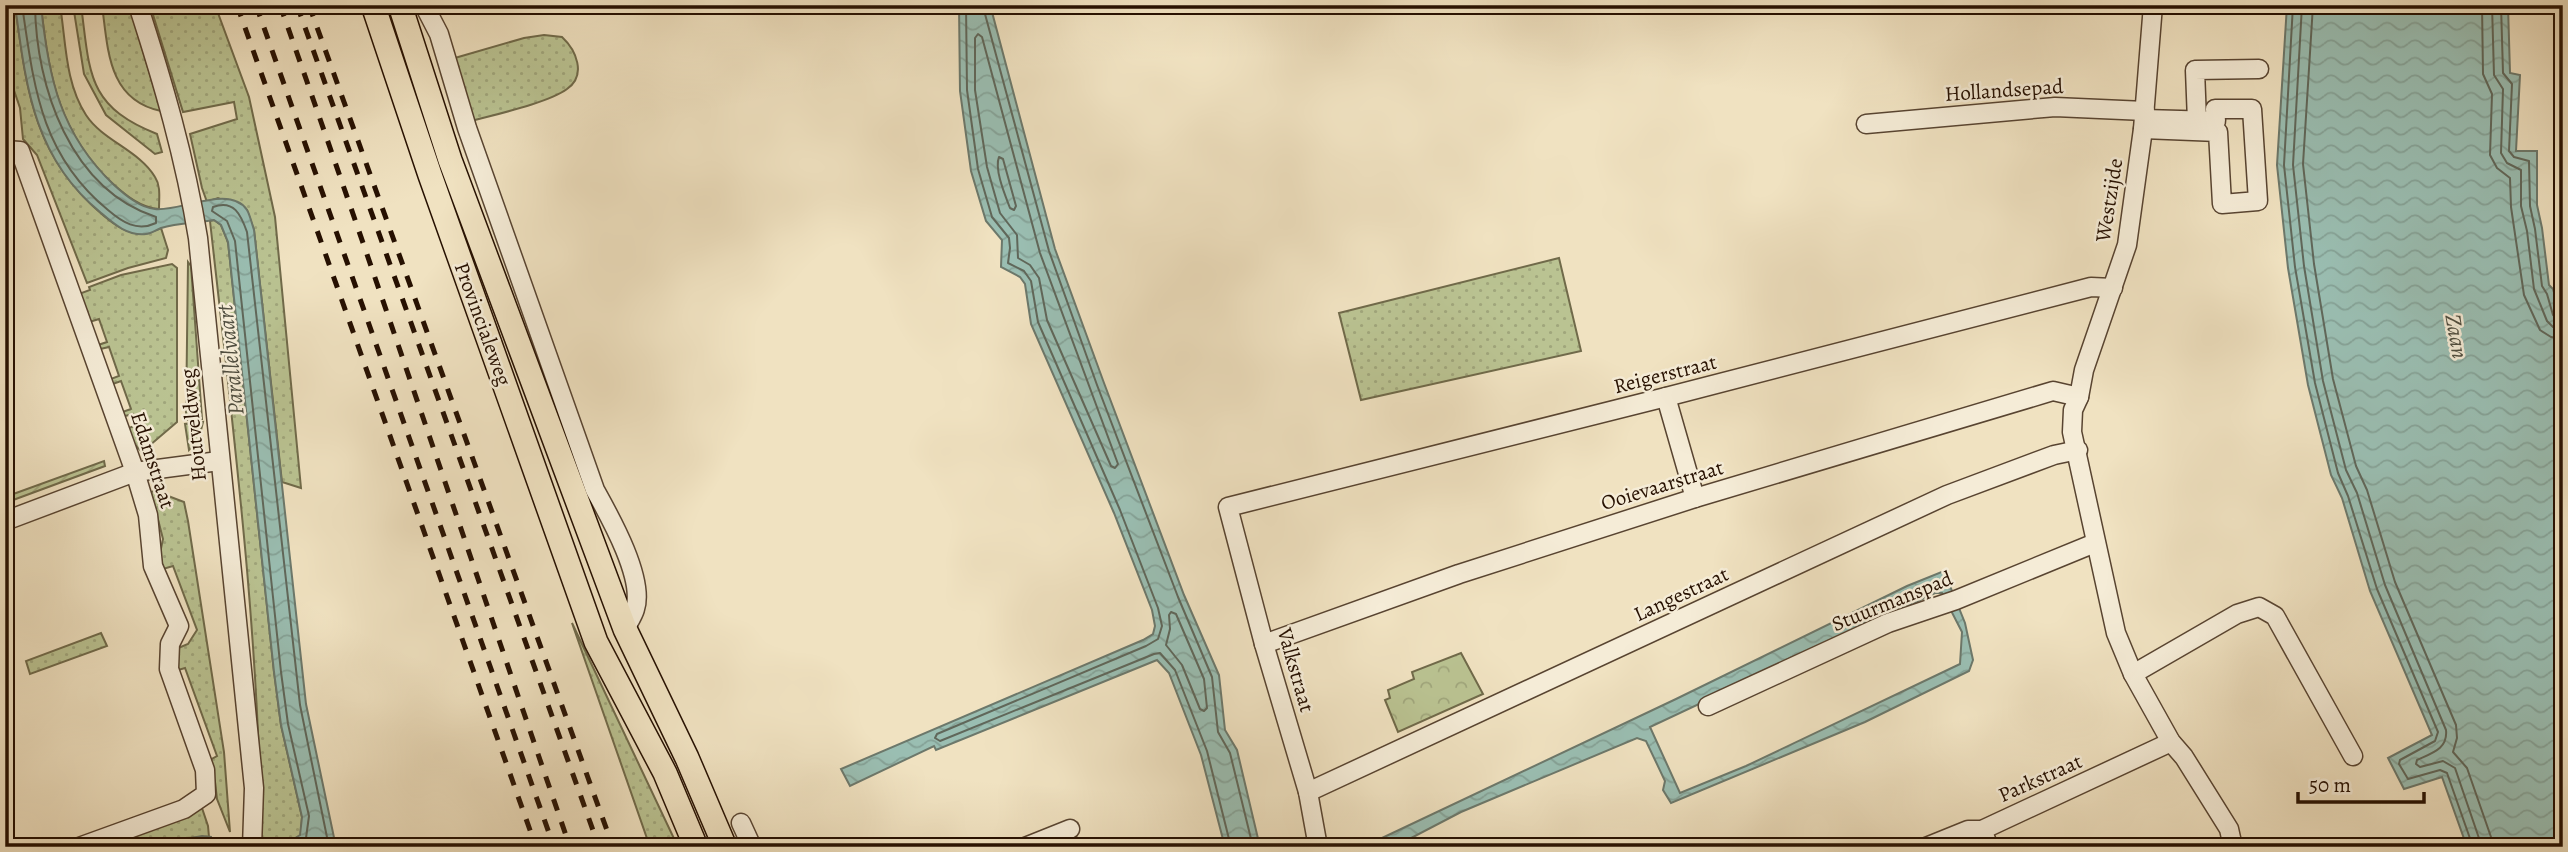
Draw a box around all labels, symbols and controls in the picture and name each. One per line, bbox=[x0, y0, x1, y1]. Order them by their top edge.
street label: Hollandsepad bbox=[1944, 72, 2065, 108]
street label: Westzijde bbox=[2088, 156, 2129, 245]
street label: Provincialeweg bbox=[448, 258, 518, 390]
water label: Parallelvaart bbox=[209, 302, 252, 417]
water label: Zaan bbox=[2437, 311, 2476, 361]
street label: Reigerstraat bbox=[1611, 348, 1719, 400]
street label: Houtveldweg bbox=[173, 367, 213, 483]
street label: Edamstraat bbox=[124, 408, 182, 512]
street label: Ooievaarstraat bbox=[1597, 453, 1727, 517]
street label: Langestraat bbox=[1629, 560, 1733, 628]
street label: Stuurmanspad bbox=[1827, 564, 1957, 638]
street label: Valkstraat bbox=[1270, 624, 1321, 715]
street label: Parkstraat bbox=[1994, 747, 2086, 809]
scale bar bbox=[2298, 761, 2424, 805]
text: 50 m bbox=[2309, 771, 2351, 799]

